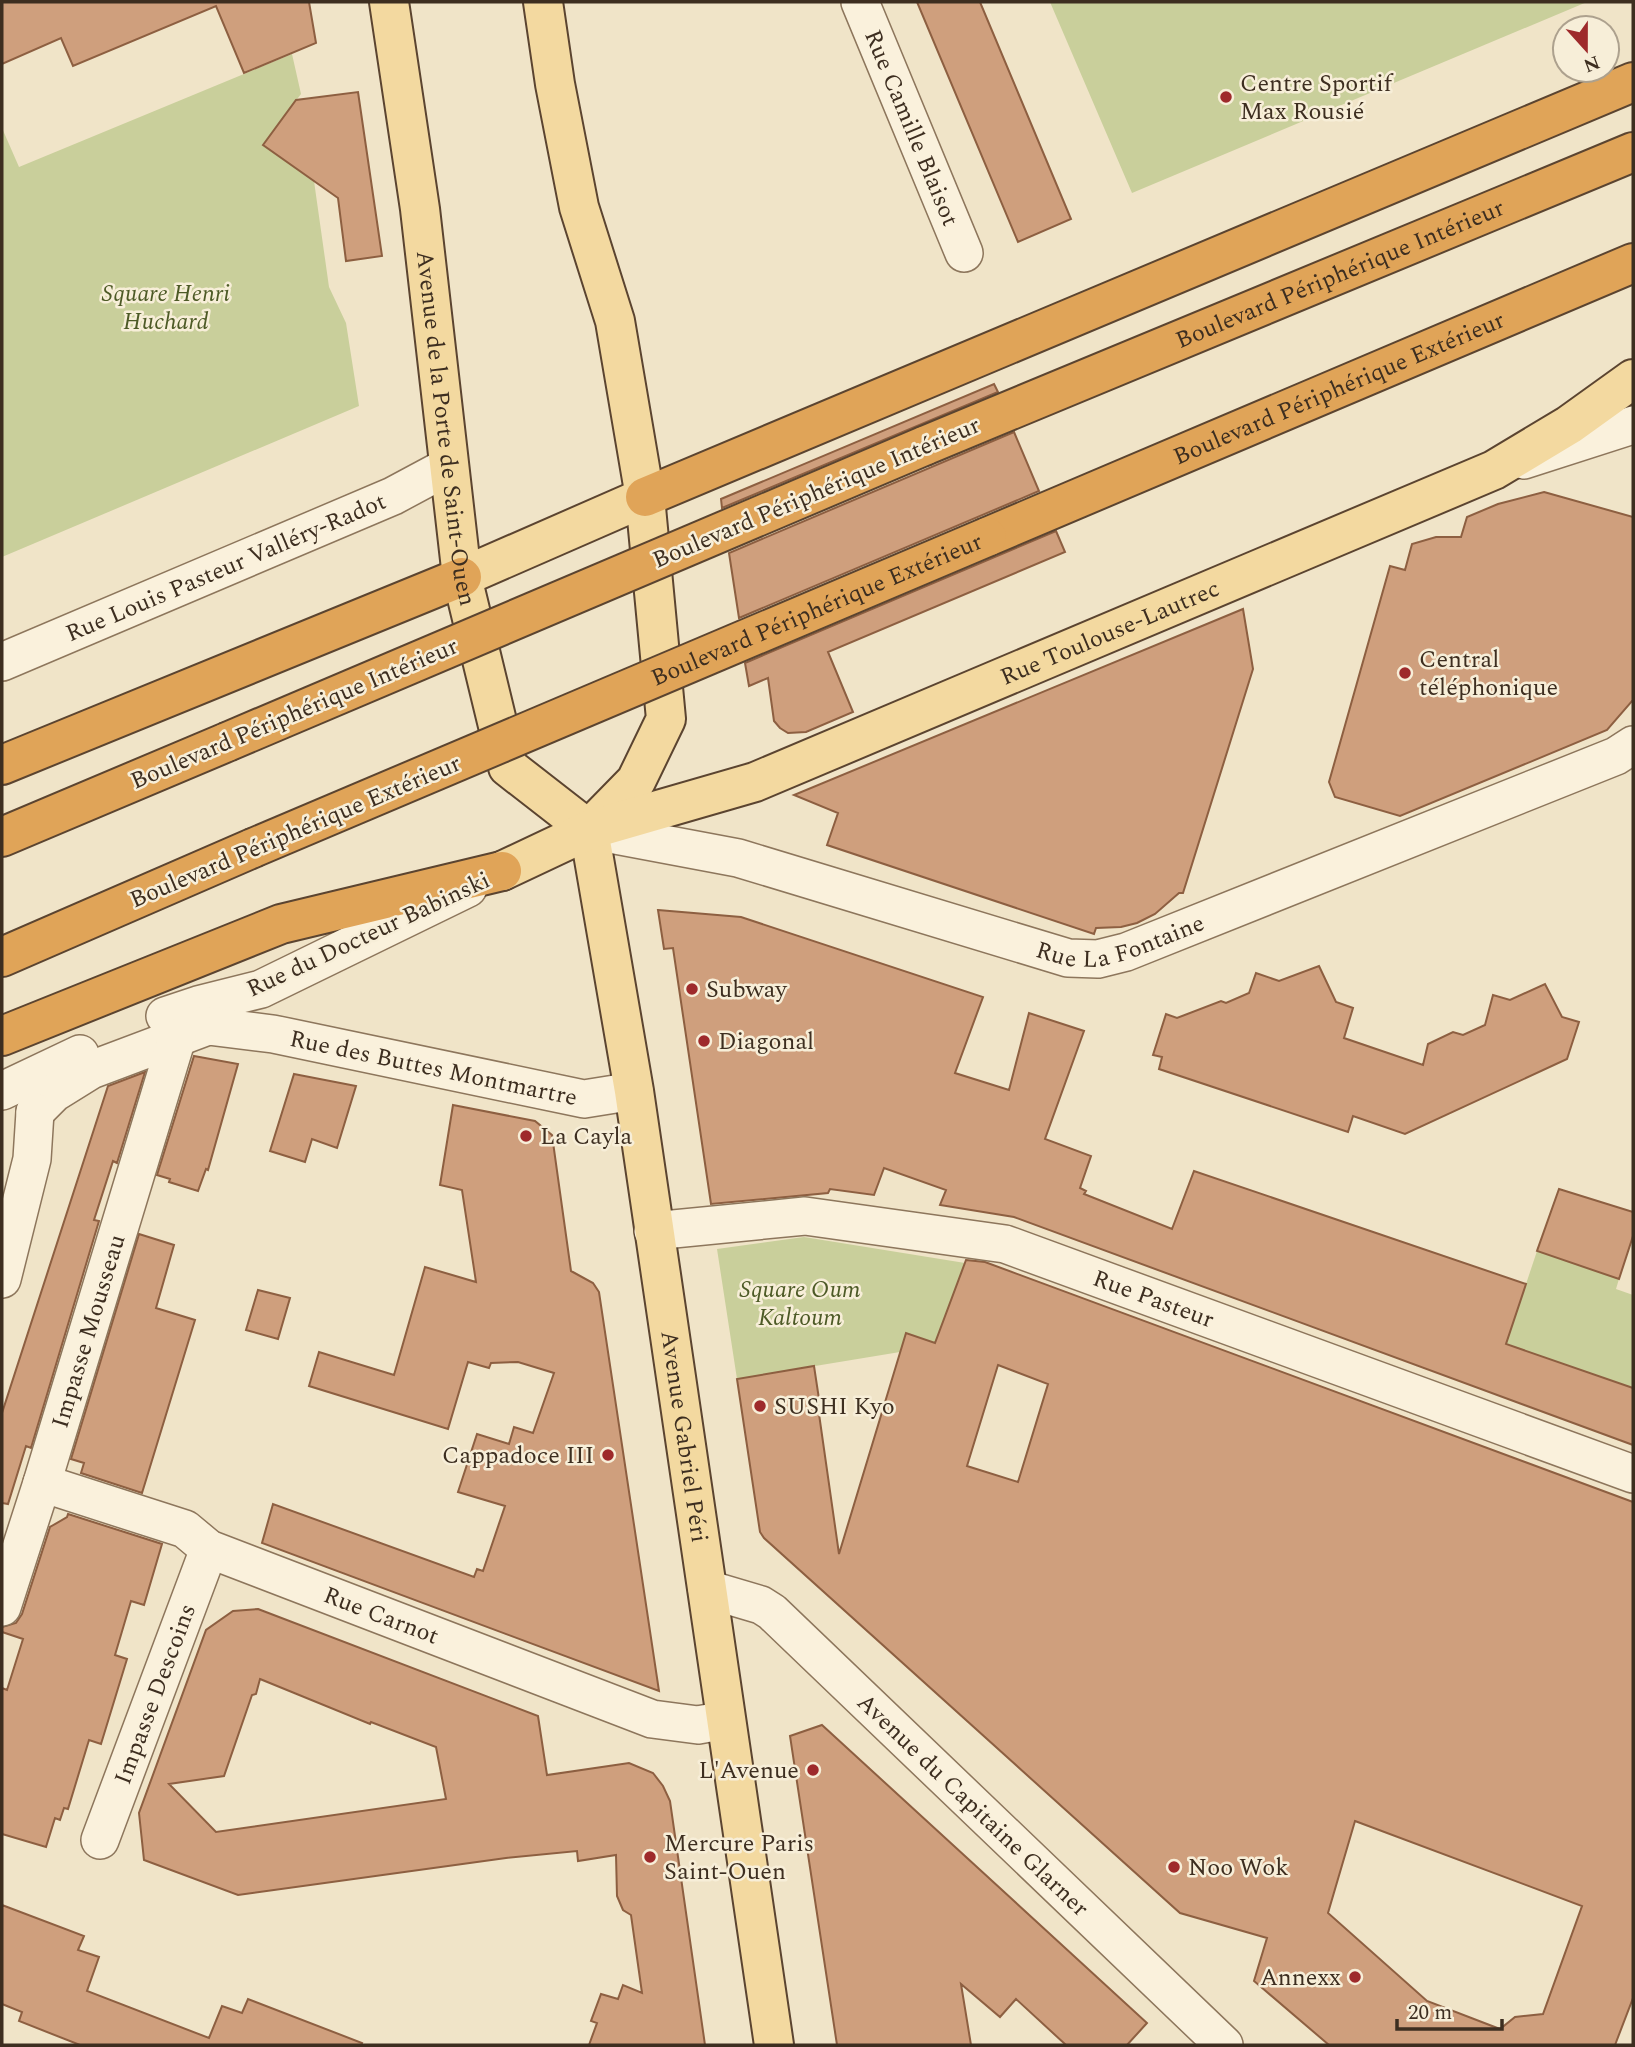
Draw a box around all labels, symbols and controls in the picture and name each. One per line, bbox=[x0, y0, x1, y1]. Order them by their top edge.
north arrow bbox=[1551, 14, 1621, 84]
street label: Rue Camille Blaisot bbox=[854, 24, 968, 232]
text: N bbox=[1579, 47, 1604, 80]
place label: Centre Sportif Max Rousié bbox=[1240, 66, 1394, 130]
marker: Centre Sportif Max Rousié bbox=[1218, 89, 1234, 105]
street label: Boulevard Périphérique Intérieur bbox=[1170, 190, 1510, 359]
street label: Avenue de la Porte de Saint-Ouen bbox=[406, 249, 485, 610]
park label: Square Henri Huchard bbox=[102, 276, 230, 340]
street label: Boulevard Périphérique Extérieur bbox=[1168, 302, 1510, 475]
street label: Boulevard Périphérique Intérieur bbox=[647, 407, 986, 578]
street label: Rue Louis Pasteur Valléry-Radot bbox=[60, 484, 392, 652]
street label: Boulevard Périphérique Extérieur bbox=[646, 524, 988, 696]
street label: Rue Toulouse-Lautrec bbox=[995, 571, 1225, 695]
street label: Boulevard Périphérique Intérieur bbox=[125, 628, 464, 799]
place label: Central téléphonique bbox=[1419, 642, 1558, 706]
marker: Central téléphonique bbox=[1397, 665, 1413, 681]
street label: Boulevard Périphérique Extérieur bbox=[124, 746, 467, 918]
street label: Rue du Docteur Babinski bbox=[241, 863, 496, 1007]
street label: Rue La Fontaine bbox=[1031, 905, 1210, 978]
place label: Subway bbox=[706, 972, 788, 1008]
marker: Subway bbox=[684, 981, 700, 997]
street label: Rue des Buttes Montmartre bbox=[286, 1021, 581, 1116]
place label: Diagonal bbox=[718, 1024, 814, 1060]
marker: Diagonal bbox=[696, 1033, 712, 1049]
place label: La Cayla bbox=[540, 1119, 633, 1155]
marker: La Cayla bbox=[518, 1128, 534, 1144]
street label: Impasse Mousseau bbox=[43, 1230, 135, 1433]
street label: Rue Pasteur bbox=[1088, 1261, 1219, 1338]
park label: Square Oum Kaltoum bbox=[739, 1272, 861, 1336]
street label: Avenue Gabriel Péri bbox=[650, 1328, 717, 1545]
place label: SUSHI Kyo bbox=[774, 1389, 895, 1425]
marker: SUSHI Kyo bbox=[752, 1398, 768, 1414]
place label: Cappadoce III bbox=[442, 1438, 594, 1474]
marker: Cappadoce III bbox=[600, 1447, 616, 1463]
street label: Rue Carnot bbox=[318, 1578, 444, 1655]
street label: Impasse Descoins bbox=[105, 1599, 206, 1790]
street label: Avenue du Capitaine Glarner bbox=[848, 1685, 1097, 1926]
place label: L'Avenue bbox=[699, 1753, 799, 1789]
marker: L'Avenue bbox=[805, 1762, 821, 1778]
place label: Mercure Paris Saint-Ouen bbox=[664, 1826, 814, 1890]
marker: Mercure Paris Saint-Ouen bbox=[642, 1849, 658, 1865]
place label: Noo Wok bbox=[1188, 1850, 1289, 1886]
marker: Noo Wok bbox=[1166, 1859, 1182, 1875]
place label: Annexx bbox=[1260, 1960, 1341, 1996]
marker: Annexx bbox=[1347, 1969, 1363, 1985]
scale bar bbox=[1397, 1988, 1502, 2032]
text: 20 m bbox=[1408, 1997, 1452, 2029]

